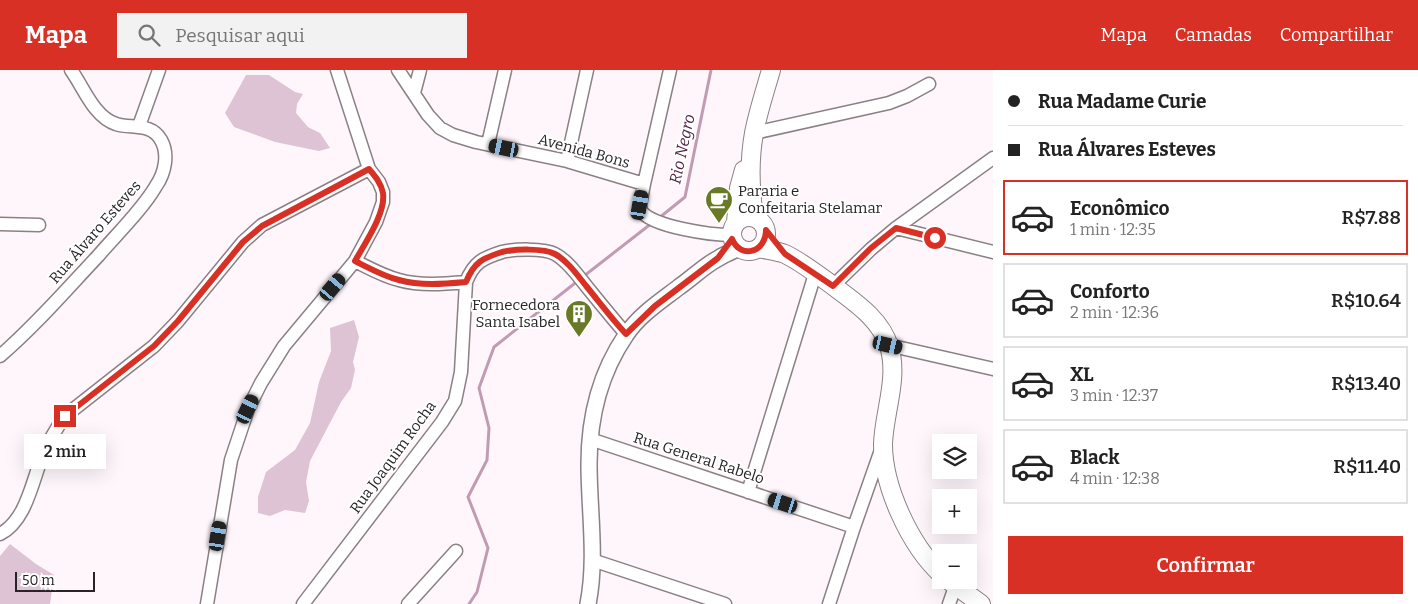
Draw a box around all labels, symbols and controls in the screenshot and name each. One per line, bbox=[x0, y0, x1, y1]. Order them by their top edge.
search box bbox=[117, 13, 467, 58]
text: Mapa bbox=[25, 21, 87, 49]
icon: search bbox=[135, 21, 163, 49]
text: Pesquisar aqui bbox=[175, 24, 305, 47]
text: Mapa bbox=[1101, 24, 1147, 46]
text: Camadas bbox=[1175, 24, 1252, 46]
text: Compartilhar bbox=[1280, 24, 1393, 46]
text: Rua Madame Curie bbox=[1038, 90, 1206, 113]
water label: Rio Negro bbox=[665, 112, 699, 186]
street label: Avenida Bons bbox=[536, 130, 632, 172]
car bbox=[487, 138, 520, 158]
text: Rua Álvares Esteves bbox=[1038, 138, 1216, 161]
street label: Rua Álvaro Esteves bbox=[45, 177, 145, 287]
place label: Pararia e Confeitaria Stelamar bbox=[738, 182, 883, 217]
cafe icon: Pararia e Confeitaria Stelamar bbox=[704, 185, 734, 224]
car bbox=[630, 189, 649, 221]
icon: car bbox=[1010, 195, 1055, 240]
text: Econômico bbox=[1070, 197, 1170, 220]
text: R$7.88 bbox=[1342, 206, 1401, 229]
text: 1 min · 12:35 bbox=[1070, 220, 1156, 239]
route start bbox=[924, 227, 946, 249]
car bbox=[317, 271, 348, 303]
icon: car bbox=[1010, 278, 1055, 323]
text: Conforto bbox=[1070, 280, 1150, 303]
text: R$10.64 bbox=[1331, 289, 1401, 312]
place label: Fornecedora Santa Isabel bbox=[472, 296, 560, 331]
building icon: Fornecedora Santa Isabel bbox=[564, 299, 594, 338]
text: 2 min · 12:36 bbox=[1070, 303, 1159, 322]
car bbox=[871, 334, 904, 356]
icon: car bbox=[1010, 361, 1055, 406]
text: XL bbox=[1070, 363, 1094, 386]
text: R$13.40 bbox=[1331, 372, 1401, 395]
text: 3 min · 12:37 bbox=[1070, 386, 1158, 405]
car bbox=[234, 392, 261, 426]
street label: Rua Joaquim Rocha bbox=[346, 397, 440, 517]
route end bbox=[54, 405, 76, 427]
street label: Rua General Rabelo bbox=[631, 428, 767, 488]
callout: 2 min bbox=[24, 434, 106, 468]
map controls bbox=[932, 434, 977, 589]
button: layers bbox=[932, 434, 977, 479]
text: 2 min bbox=[44, 442, 86, 461]
icon: car bbox=[1010, 444, 1055, 489]
text: Black bbox=[1070, 446, 1120, 469]
text: R$11.40 bbox=[1333, 455, 1401, 478]
text: 4 min · 12:38 bbox=[1070, 469, 1160, 488]
button: + bbox=[932, 489, 977, 534]
car bbox=[766, 491, 799, 515]
car bbox=[208, 520, 227, 552]
button: Confirmar bbox=[1008, 536, 1403, 594]
button: − bbox=[932, 544, 977, 589]
scale bar bbox=[15, 569, 95, 592]
text: 50 m bbox=[22, 572, 55, 589]

